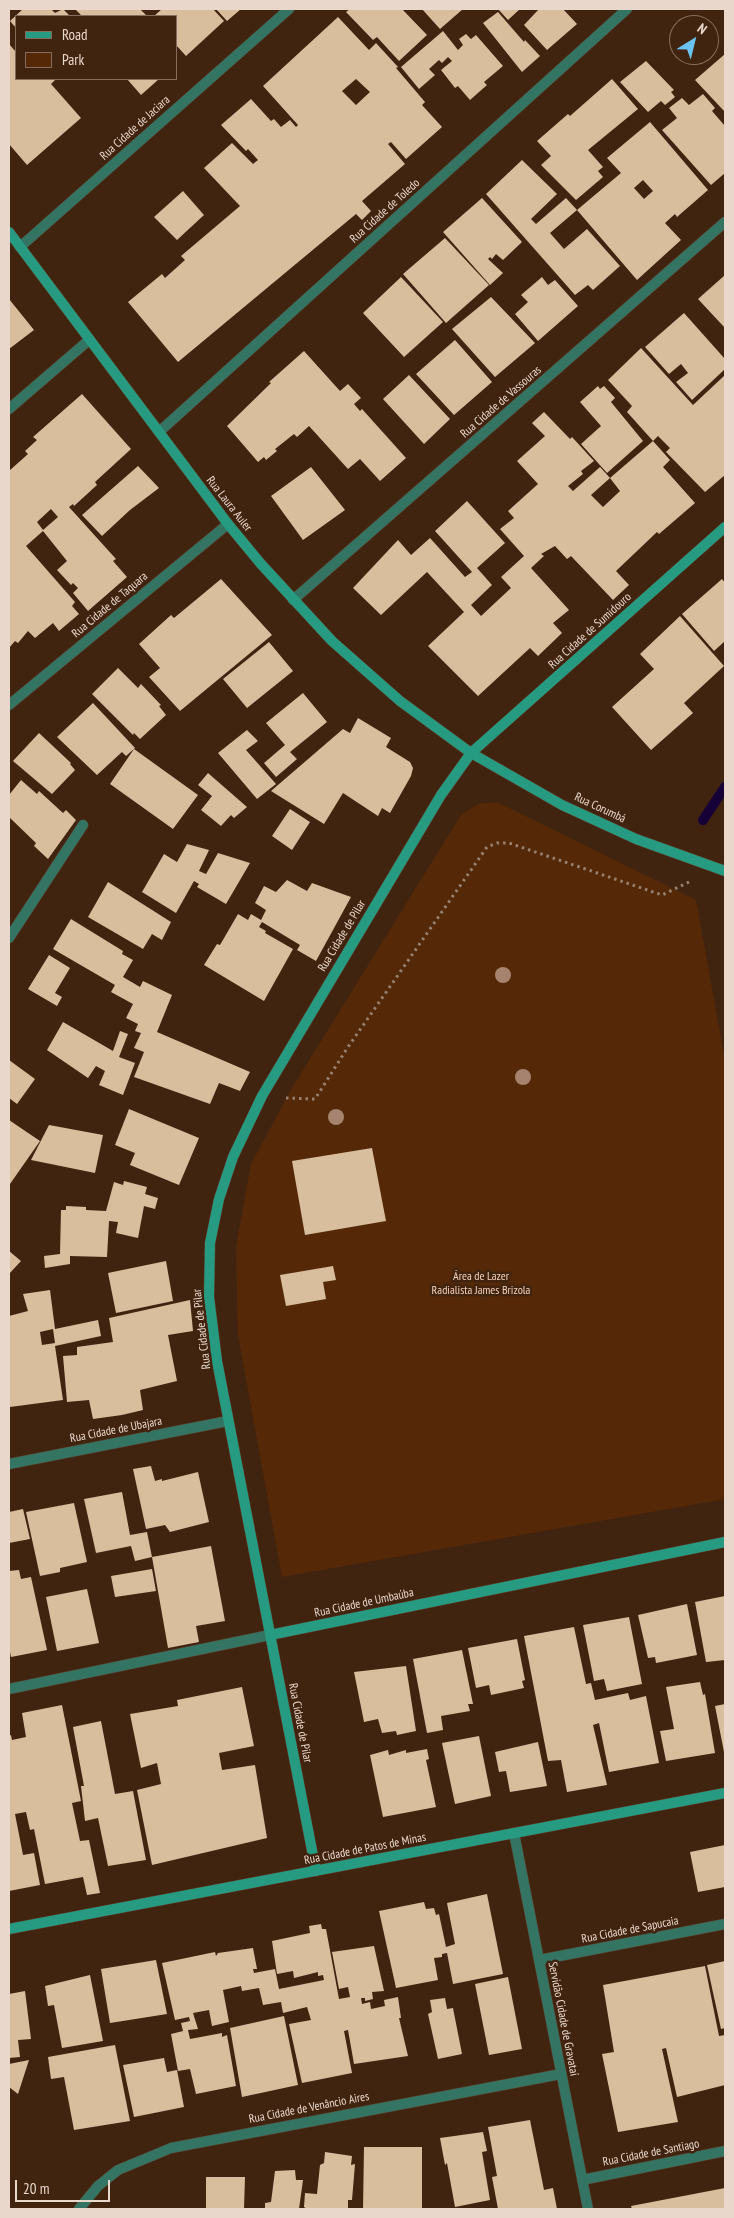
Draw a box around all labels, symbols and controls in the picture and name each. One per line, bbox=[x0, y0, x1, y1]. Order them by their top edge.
legend bbox=[15, 15, 178, 80]
north arrow bbox=[669, 15, 719, 65]
text: N bbox=[694, 19, 711, 38]
text: Road bbox=[62, 25, 88, 44]
text: Park bbox=[62, 50, 84, 69]
street label: Rua Cidade de Jaciara bbox=[97, 93, 173, 163]
street label: Rua Cidade de Toledo bbox=[347, 176, 423, 246]
street label: Rua Cidade de Vassouras bbox=[458, 363, 544, 441]
street label: Rua Laura Auler bbox=[203, 474, 255, 534]
street label: Rua Cidade de Taquara bbox=[69, 569, 151, 641]
street label: Rua Cidade de Sumidouro bbox=[546, 590, 634, 672]
street label: Rua Corumbá bbox=[572, 790, 628, 826]
street label: Rua Cidade de Pilar bbox=[315, 898, 369, 974]
park label: Área de Lazer Radialista James Brizola bbox=[432, 1270, 530, 1298]
street label: Rua Cidade de Pilar bbox=[190, 1288, 214, 1370]
street label: Rua Cidade de Ubajara bbox=[69, 1414, 163, 1446]
street label: Rua Cidade de Umbaúba bbox=[313, 1585, 415, 1621]
street label: Rua Cidade de Pilar bbox=[285, 1682, 315, 1764]
street label: Rua Cidade de Patos de Minas bbox=[303, 1830, 427, 1868]
street label: Rua Cidade de Sapucaia bbox=[580, 1914, 680, 1946]
street label: Servidão Cidade de Gravataí bbox=[545, 1961, 581, 2077]
street label: Rua Cidade de Venâncio Aires bbox=[248, 2089, 370, 2127]
street label: Rua Cidade de Santiago bbox=[601, 2137, 701, 2169]
scale bar bbox=[18, 2170, 112, 2202]
text: 20 m bbox=[23, 2179, 49, 2198]

